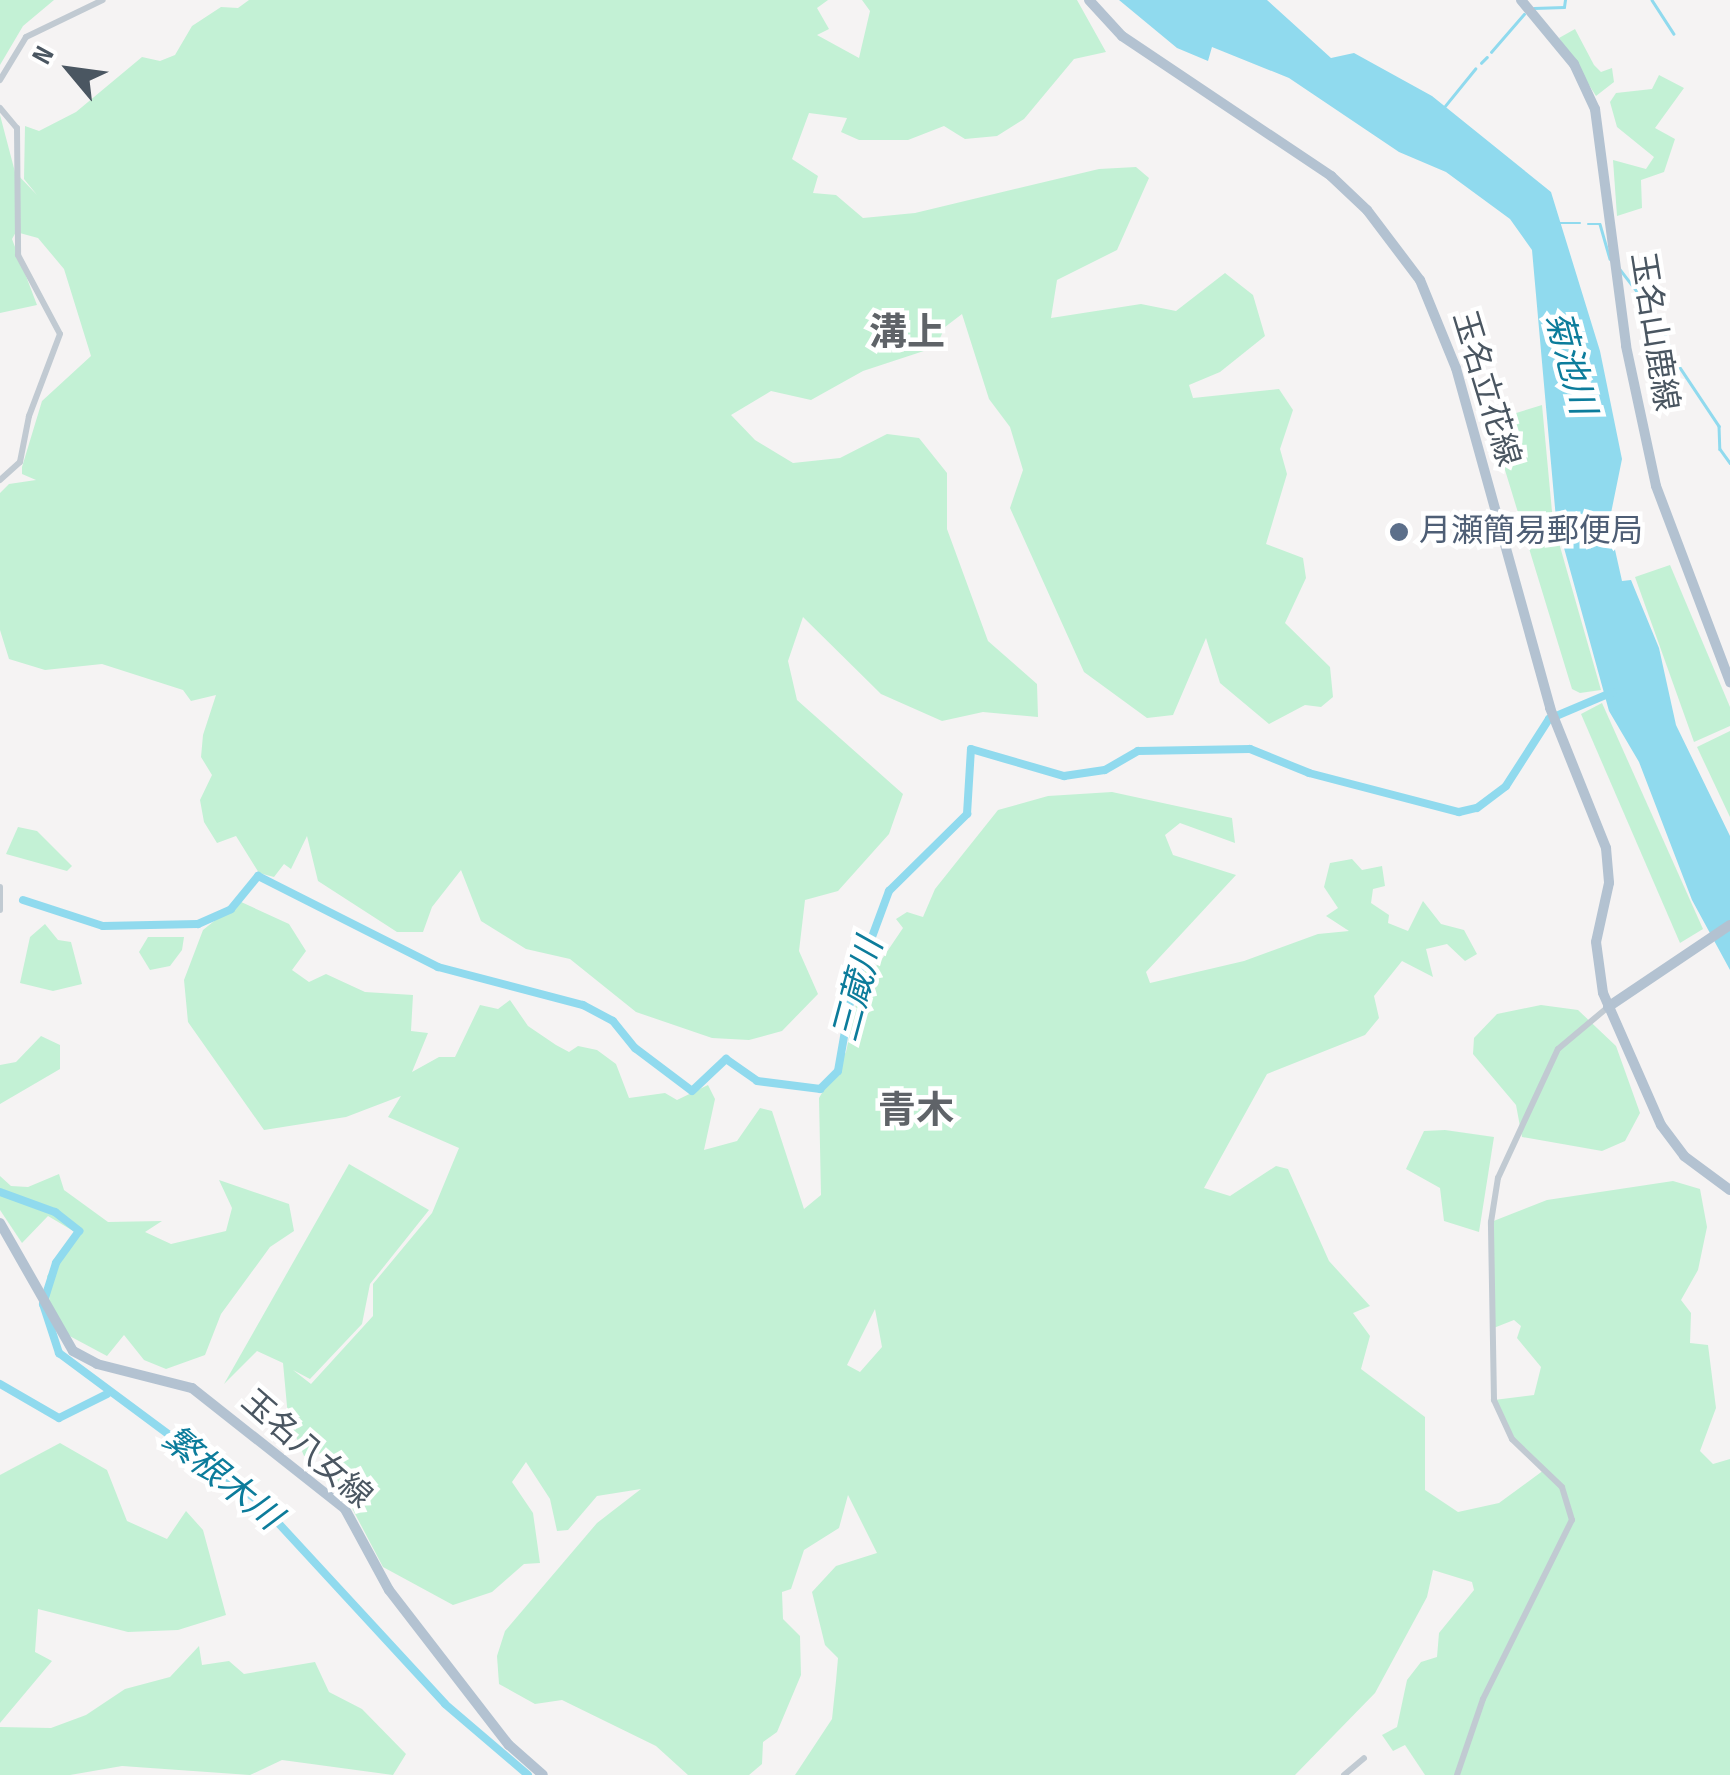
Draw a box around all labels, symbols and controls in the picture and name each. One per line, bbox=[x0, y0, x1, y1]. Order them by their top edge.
north arrow bbox=[20, 20, 120, 120]
text: N bbox=[25, 41, 61, 70]
street label: 玉名山鹿線 bbox=[1622, 250, 1684, 414]
street label: 玉名立花線 bbox=[1443, 307, 1527, 471]
water label: 菊池川 bbox=[1535, 307, 1603, 419]
district label: 溝上 bbox=[869, 311, 945, 357]
place label: 月瀬簡易郵便局 bbox=[1419, 513, 1643, 551]
marker: 月瀬簡易郵便局 bbox=[1388, 521, 1410, 543]
water label: 三蔵川 bbox=[825, 934, 893, 1046]
district label: 青木 bbox=[878, 1089, 954, 1135]
street label: 玉名八女線 bbox=[233, 1383, 379, 1517]
water label: 繁根木川 bbox=[153, 1419, 289, 1539]

